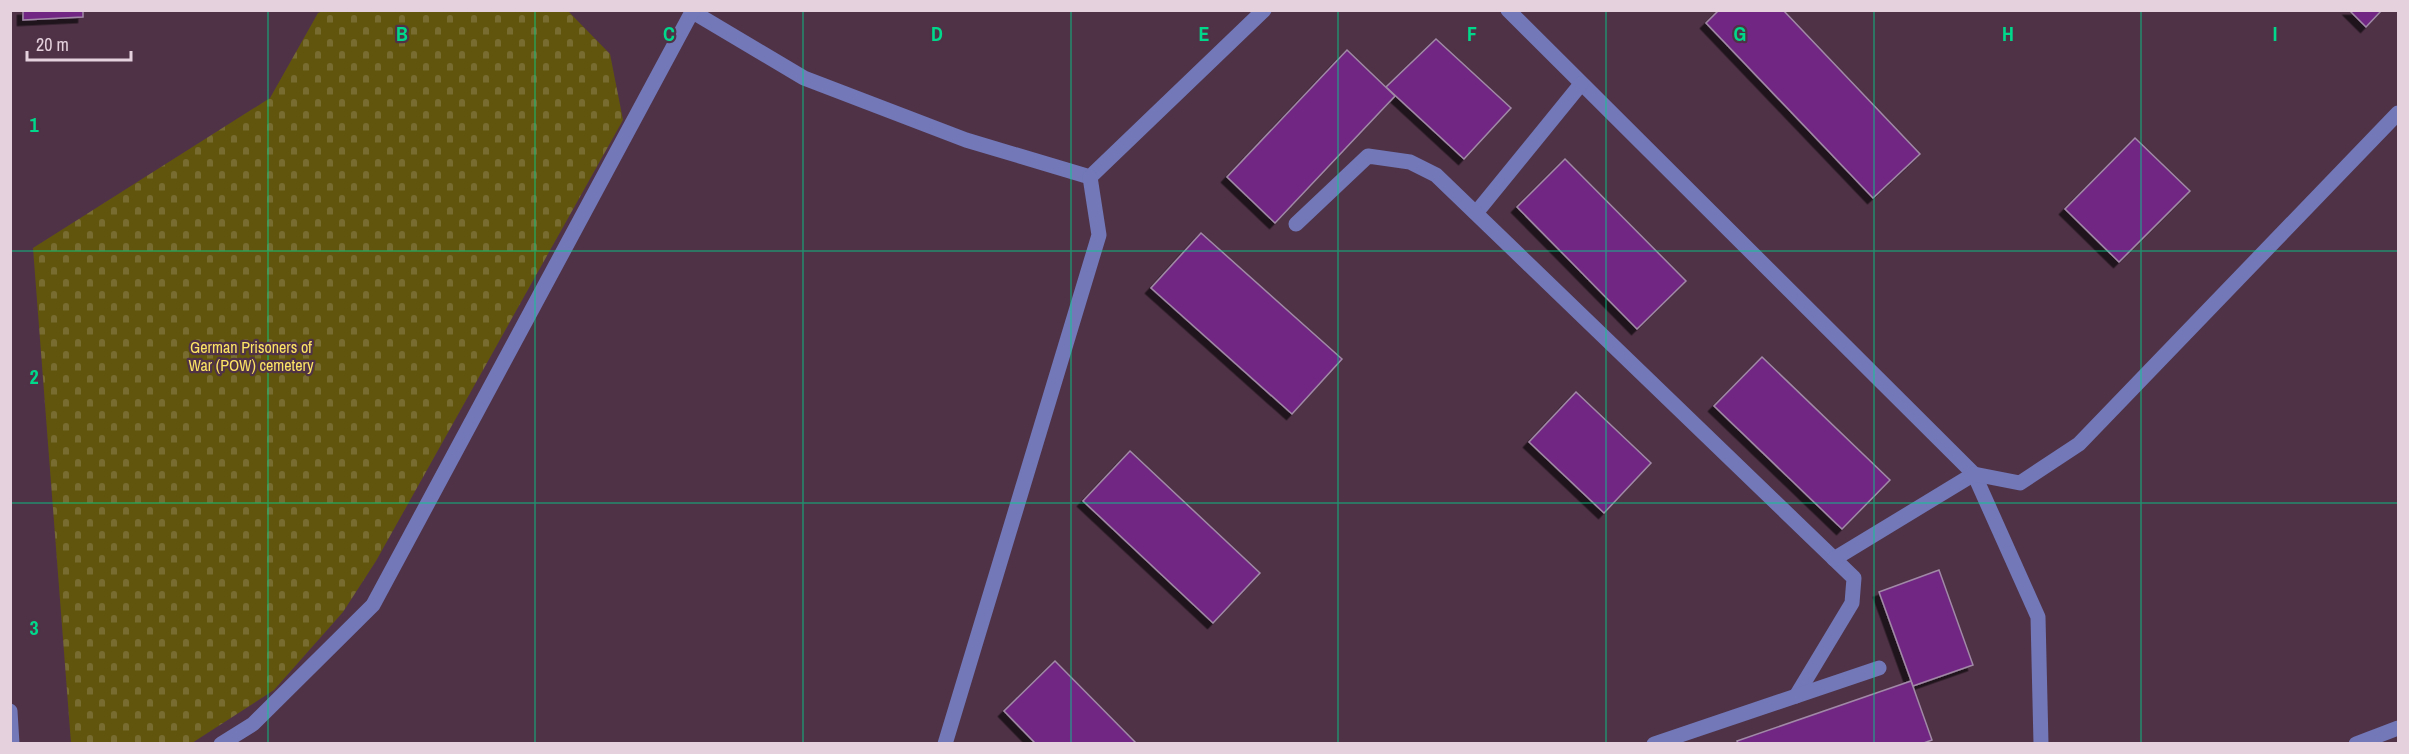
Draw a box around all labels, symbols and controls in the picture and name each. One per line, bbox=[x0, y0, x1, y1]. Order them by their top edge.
text: B bbox=[396, 20, 408, 47]
text: C bbox=[663, 20, 675, 47]
text: D bbox=[931, 20, 943, 47]
text: E bbox=[1199, 20, 1210, 47]
text: F bbox=[1467, 20, 1477, 47]
text: G bbox=[1734, 20, 1746, 47]
text: H bbox=[2002, 20, 2014, 47]
text: I bbox=[2273, 20, 2277, 47]
scale bar bbox=[27, 24, 130, 62]
text: 20 m bbox=[36, 32, 69, 57]
text: 1 bbox=[29, 111, 39, 138]
park label: German Prisoners of War (POW) cemetery bbox=[189, 336, 314, 376]
text: 2 bbox=[29, 363, 39, 390]
text: 3 bbox=[29, 614, 39, 641]

